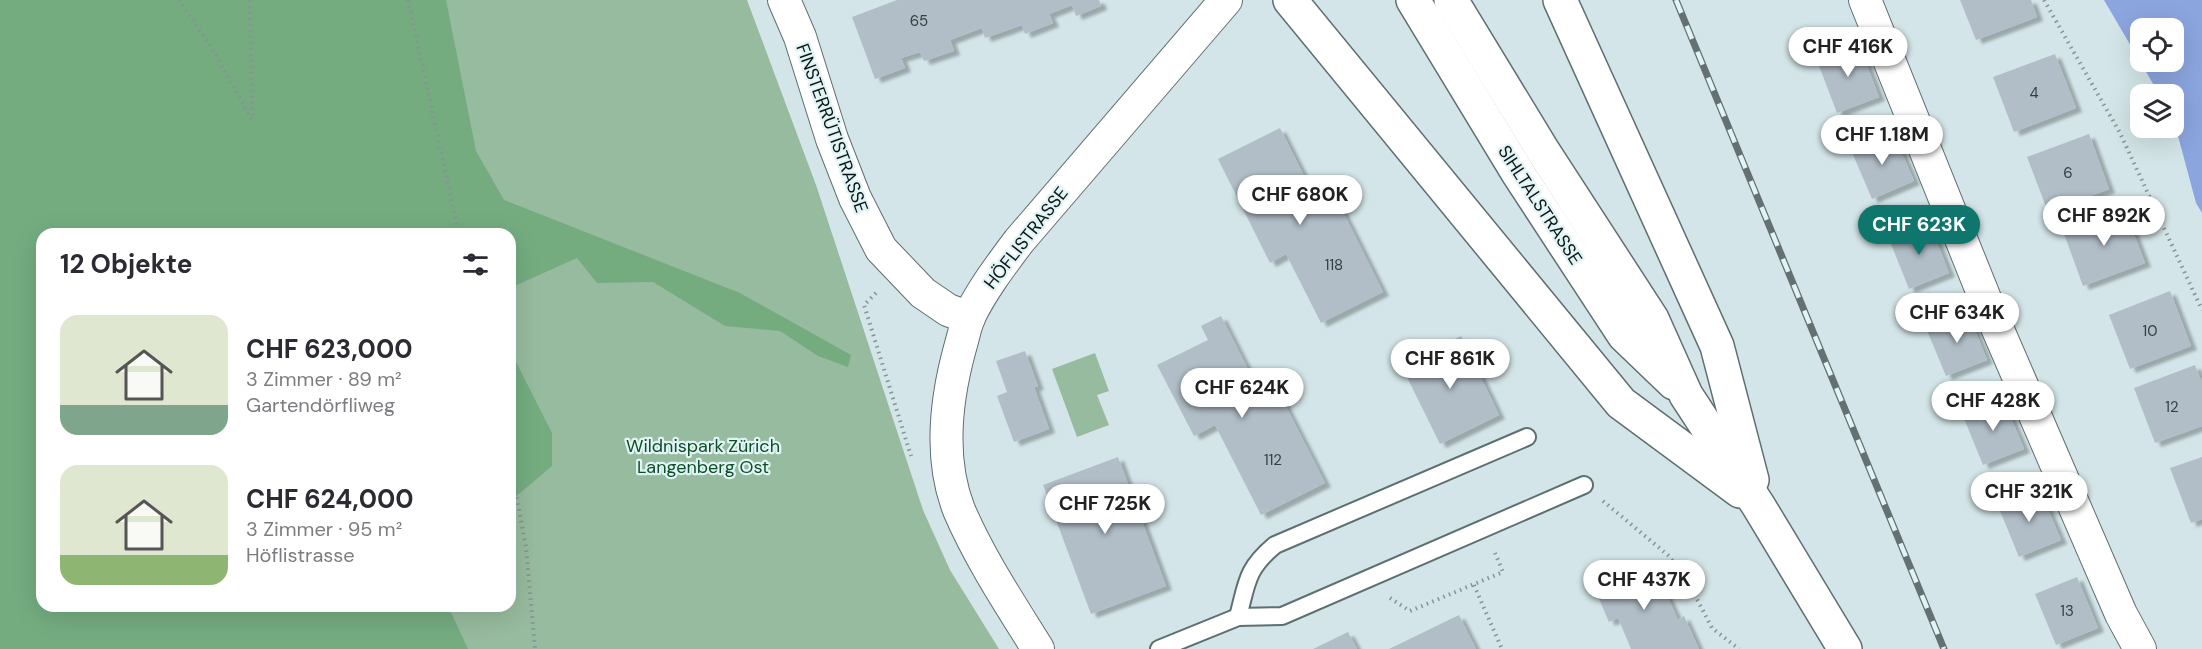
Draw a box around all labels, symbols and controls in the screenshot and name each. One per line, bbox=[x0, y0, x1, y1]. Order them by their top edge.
house number: 65 bbox=[910, 11, 928, 31]
map controls bbox=[2130, 18, 2184, 138]
button: locate bbox=[2130, 18, 2184, 72]
pin: CHF 416K bbox=[1786, 27, 1910, 78]
text: CHF 416K bbox=[1803, 33, 1893, 59]
street label: FINSTERRÜTISTRASSE bbox=[790, 40, 874, 216]
house number: 4 bbox=[2029, 83, 2039, 103]
button: layers bbox=[2130, 84, 2184, 138]
pin: CHF 1.18M bbox=[1813, 115, 1951, 166]
text: CHF 1.18M bbox=[1835, 121, 1929, 147]
street label: SIHLTALSTRASSE bbox=[1492, 141, 1588, 269]
house number: 6 bbox=[2063, 163, 2073, 183]
pin: CHF 680K bbox=[1238, 175, 1362, 226]
text: CHF 680K bbox=[1251, 181, 1349, 207]
street label: HÖFLISTRASSE bbox=[979, 182, 1073, 294]
pin: CHF 892K bbox=[2042, 196, 2166, 247]
text: CHF 892K bbox=[2057, 202, 2151, 228]
pin: CHF 623K bbox=[1857, 205, 1981, 256]
text: CHF 623K bbox=[1872, 211, 1966, 237]
text: 12 Objekte bbox=[60, 247, 192, 281]
icon: filters bbox=[459, 248, 492, 281]
house number: 118 bbox=[1325, 255, 1343, 275]
pin: CHF 634K bbox=[1895, 293, 2019, 344]
text: CHF 634K bbox=[1909, 299, 2005, 325]
house number: 10 bbox=[2143, 321, 2157, 341]
text: CHF 623,000 bbox=[246, 332, 413, 366]
icon: home bbox=[108, 339, 180, 411]
pin: CHF 861K bbox=[1388, 339, 1512, 390]
text: CHF 861K bbox=[1405, 345, 1495, 371]
text: 3 Zimmer · 89 m² bbox=[246, 366, 402, 392]
pin: CHF 624K bbox=[1180, 368, 1304, 419]
text: CHF 624K bbox=[1195, 374, 1289, 400]
pin: CHF 428K bbox=[1931, 381, 2055, 432]
text: CHF 428K bbox=[1946, 387, 2040, 413]
text: Gartendörfliweg bbox=[246, 392, 395, 418]
house number: 12 bbox=[2165, 397, 2179, 417]
park label: Wildnispark Zürich Langenberg Ost bbox=[626, 434, 780, 479]
house number: 112 bbox=[1264, 450, 1282, 470]
pin: CHF 321K bbox=[1967, 472, 2091, 523]
text: CHF 321K bbox=[1985, 478, 2073, 504]
text: CHF 624,000 bbox=[246, 482, 414, 516]
pin: CHF 725K bbox=[1043, 484, 1167, 535]
icon: home bbox=[108, 489, 180, 561]
text: CHF 725K bbox=[1059, 490, 1151, 516]
text: 3 Zimmer · 95 m² bbox=[246, 516, 402, 542]
text: Höflistrasse bbox=[246, 542, 355, 568]
pin: CHF 437K bbox=[1582, 560, 1706, 611]
text: CHF 437K bbox=[1597, 566, 1691, 592]
house number: 13 bbox=[2060, 601, 2074, 621]

